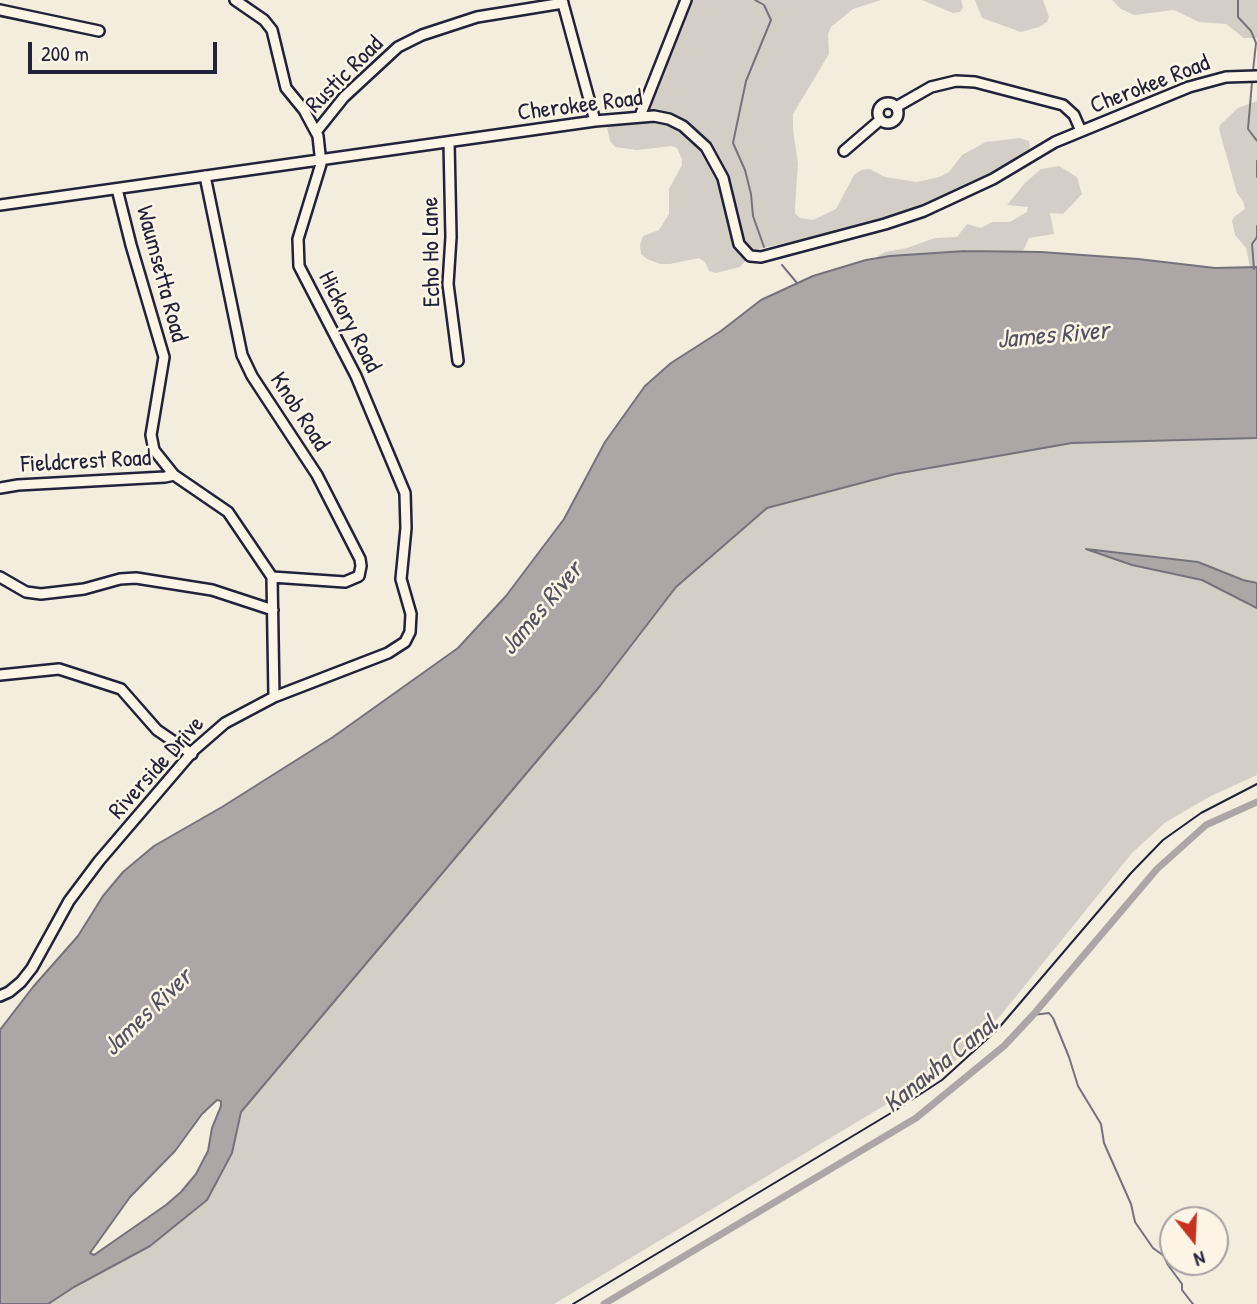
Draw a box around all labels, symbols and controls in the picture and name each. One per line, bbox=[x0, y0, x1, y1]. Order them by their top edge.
scale bar bbox=[32, 28, 220, 72]
street label: Rustic Road bbox=[300, 30, 390, 120]
text: 200 m bbox=[41, 39, 89, 68]
street label: Cherokee Road bbox=[1086, 49, 1214, 121]
street label: Cherokee Road bbox=[516, 84, 644, 128]
street label: Echo Ho Lane bbox=[417, 197, 447, 307]
street label: Waumsetta Road bbox=[129, 203, 193, 345]
street label: Hickory Road bbox=[311, 267, 387, 377]
water label: James River bbox=[996, 316, 1110, 356]
street label: Knob Road bbox=[263, 367, 335, 457]
street label: Fieldcrest Road bbox=[20, 444, 152, 480]
water label: James River bbox=[494, 556, 590, 662]
street label: Riverside Drive bbox=[103, 710, 211, 826]
water label: James River bbox=[97, 963, 199, 1063]
water label: Kanawha Canal bbox=[877, 1009, 1005, 1121]
north arrow bbox=[1159, 1206, 1229, 1276]
text: N bbox=[1191, 1245, 1209, 1273]

